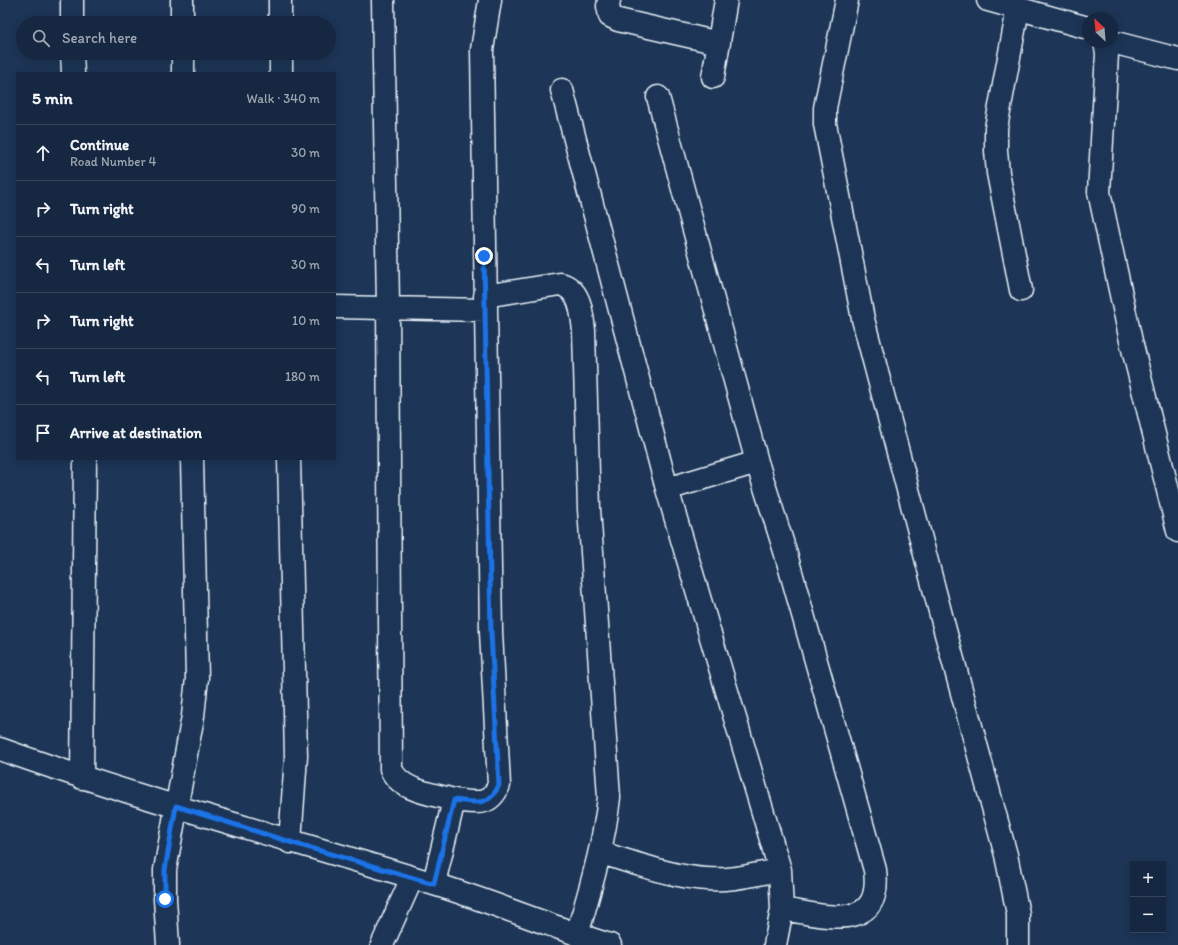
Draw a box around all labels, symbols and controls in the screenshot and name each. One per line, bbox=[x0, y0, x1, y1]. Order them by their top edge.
north arrow bbox=[1082, 12, 1118, 48]
search box bbox=[16, 16, 336, 60]
icon: search bbox=[30, 27, 52, 49]
text: Search here bbox=[62, 29, 137, 47]
text: 5 min bbox=[32, 88, 72, 108]
text: Walk · 340 m bbox=[247, 91, 320, 106]
text: Continue bbox=[70, 136, 129, 154]
icon: ahead bbox=[32, 142, 54, 164]
text: 30 m bbox=[291, 145, 320, 160]
text: Road Number 4 bbox=[70, 154, 156, 169]
icon: right bbox=[32, 198, 54, 220]
text: Turn right bbox=[70, 200, 134, 218]
text: 90 m bbox=[291, 201, 320, 216]
route end bbox=[475, 247, 493, 265]
icon: left bbox=[32, 254, 54, 276]
text: Turn left bbox=[70, 256, 125, 274]
text: 30 m bbox=[291, 257, 320, 272]
icon: right bbox=[32, 310, 54, 332]
text: Turn right bbox=[70, 312, 134, 330]
text: 10 m bbox=[292, 313, 320, 328]
icon: left bbox=[32, 366, 54, 388]
text: Turn left bbox=[70, 368, 125, 386]
text: 180 m bbox=[285, 369, 320, 384]
icon: arrive bbox=[32, 422, 54, 444]
text: Arrive at destination bbox=[70, 424, 202, 442]
map controls bbox=[1130, 861, 1166, 933]
button: + bbox=[1130, 861, 1166, 897]
route start bbox=[156, 890, 174, 908]
button: − bbox=[1130, 897, 1166, 933]

